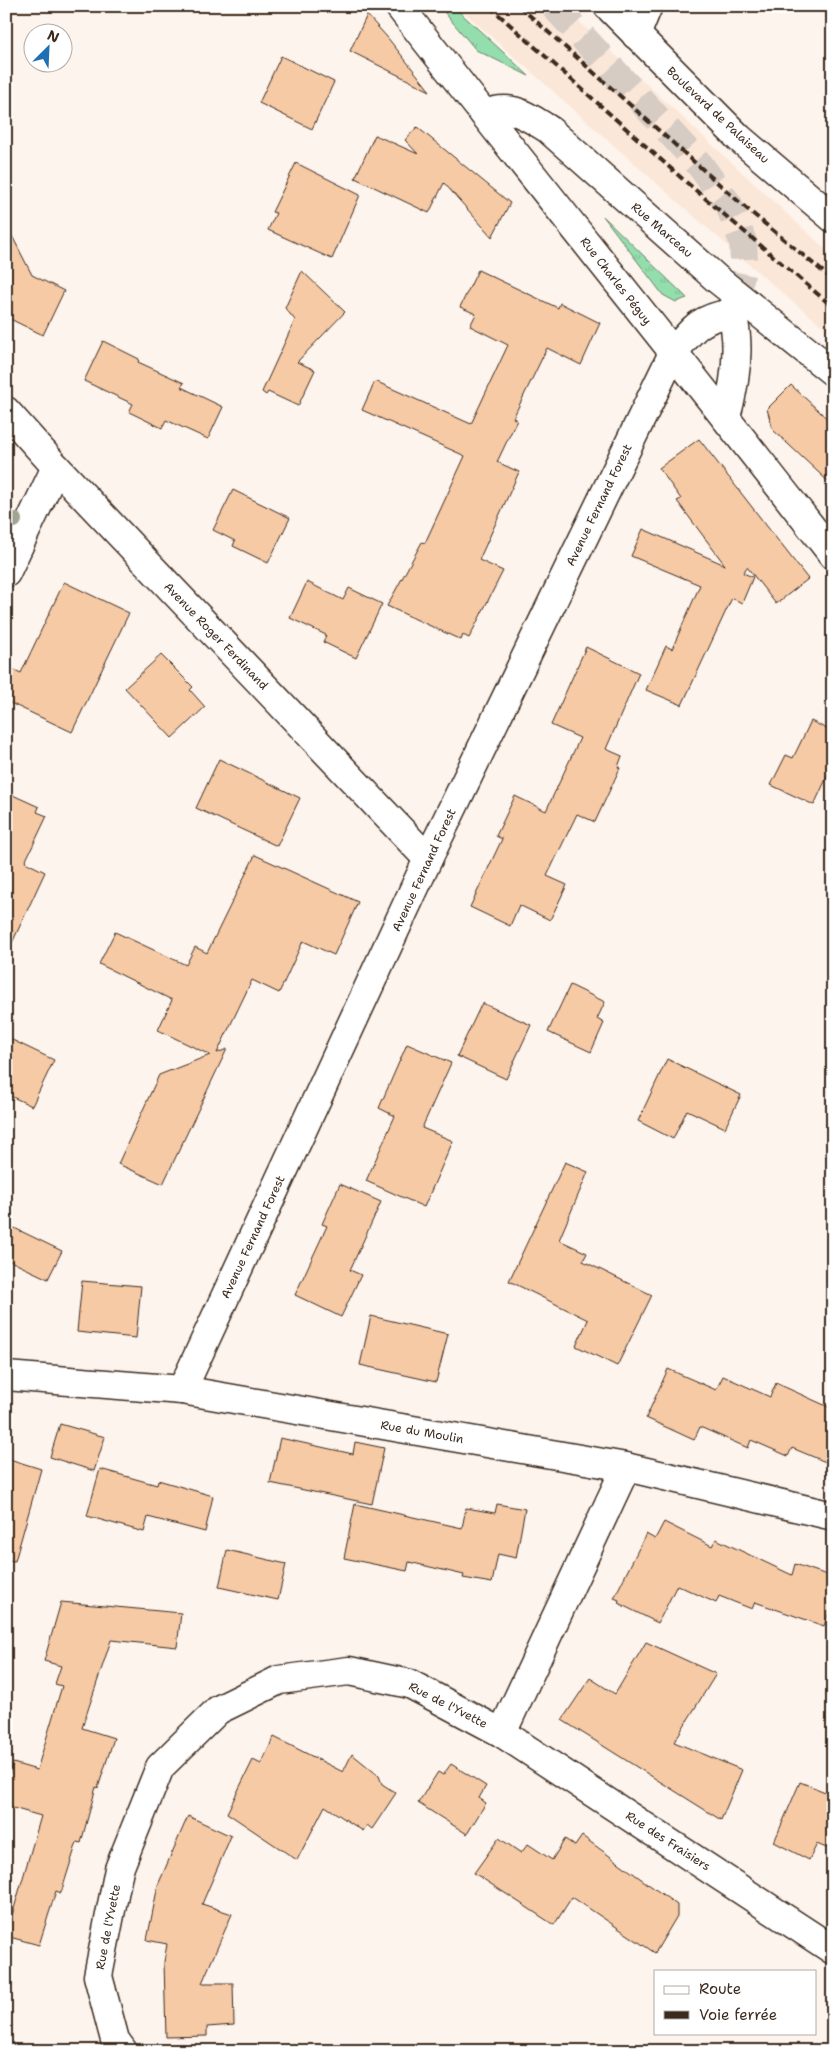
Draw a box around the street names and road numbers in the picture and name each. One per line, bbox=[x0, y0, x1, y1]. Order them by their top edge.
street label: Boulevard de Palaiseau bbox=[663, 63, 773, 167]
street label: Rue Marceau bbox=[628, 199, 696, 261]
street label: Rue Charles Péguy bbox=[577, 234, 655, 328]
street label: Avenue Fernand Forest bbox=[562, 441, 636, 569]
street label: Avenue Roger Ferdinand bbox=[160, 579, 272, 693]
street label: Avenue Fernand Forest bbox=[388, 806, 460, 934]
street label: Avenue Fernand Forest bbox=[217, 1173, 289, 1301]
street label: Rue du Moulin bbox=[379, 1417, 465, 1447]
street label: Rue de l'Yvette bbox=[406, 1678, 490, 1732]
street label: Rue des Fraisiers bbox=[623, 1808, 714, 1874]
street label: Rue de l'Yvette bbox=[92, 1883, 124, 1971]

